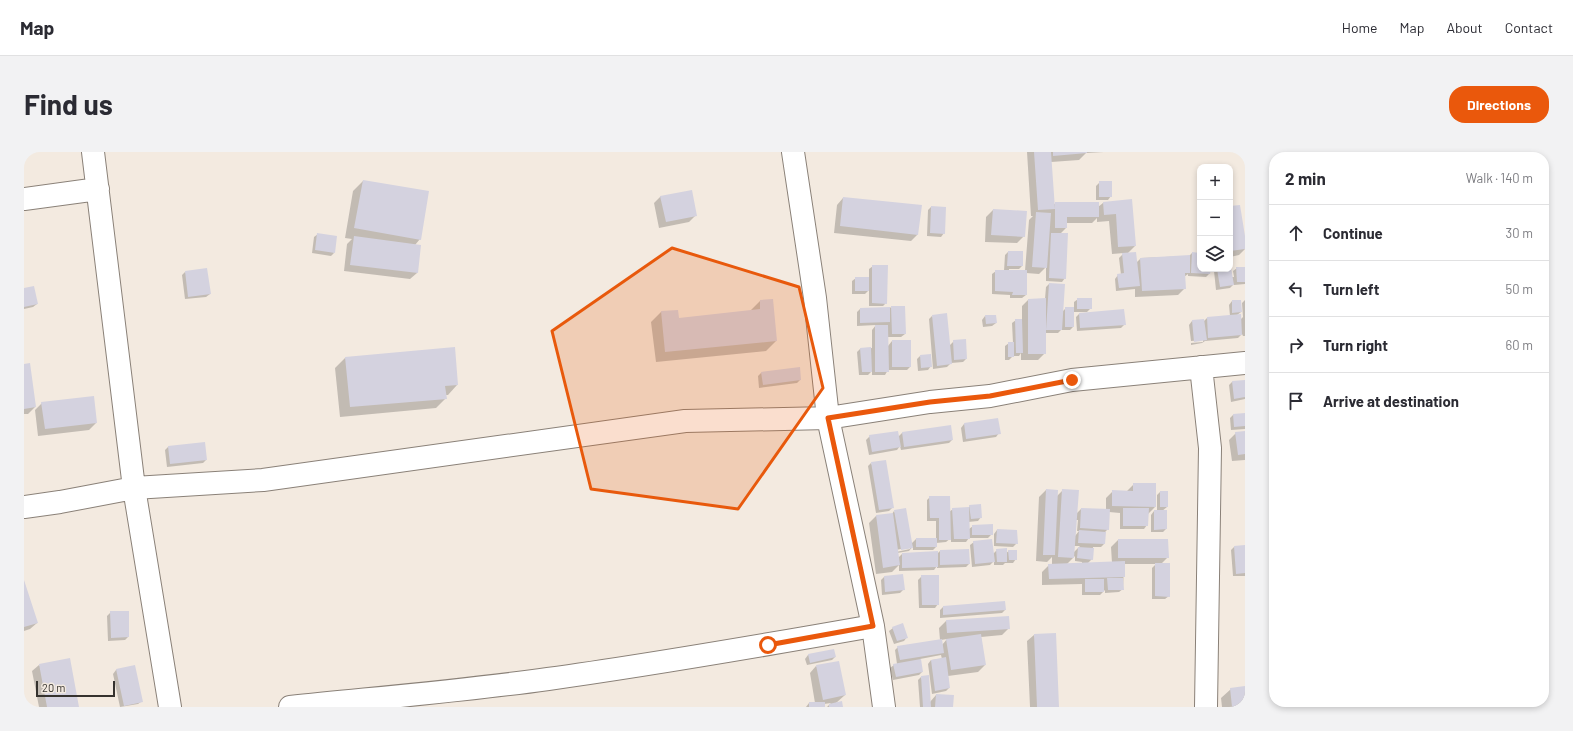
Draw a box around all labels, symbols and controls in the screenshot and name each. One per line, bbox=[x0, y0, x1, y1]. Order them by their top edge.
text: Map bbox=[20, 16, 54, 39]
text: Home bbox=[1342, 19, 1378, 36]
text: Map bbox=[1400, 19, 1424, 36]
text: About bbox=[1446, 19, 1483, 36]
text: Contact bbox=[1505, 19, 1553, 36]
button: Directions bbox=[1449, 86, 1549, 123]
text: Find us bbox=[24, 87, 113, 121]
map controls bbox=[1197, 164, 1233, 272]
button: + bbox=[1197, 164, 1233, 200]
text: 2 min bbox=[1285, 168, 1326, 188]
text: Walk · 140 m bbox=[1466, 170, 1533, 186]
button: − bbox=[1197, 200, 1233, 236]
icon: ahead bbox=[1285, 222, 1307, 244]
text: Continue bbox=[1323, 224, 1383, 242]
text: 30 m bbox=[1506, 225, 1533, 241]
button: layers bbox=[1197, 236, 1233, 272]
icon: left bbox=[1285, 278, 1307, 300]
text: Turn left bbox=[1323, 280, 1379, 298]
text: 50 m bbox=[1506, 281, 1533, 297]
icon: right bbox=[1285, 334, 1307, 356]
text: Turn right bbox=[1323, 336, 1388, 354]
text: 60 m bbox=[1506, 337, 1533, 353]
route end bbox=[1063, 371, 1081, 389]
icon: arrive bbox=[1285, 390, 1307, 412]
text: Arrive at destination bbox=[1323, 392, 1459, 410]
route start bbox=[759, 636, 777, 654]
scale bar bbox=[36, 679, 115, 698]
text: 20 m bbox=[42, 681, 65, 694]

